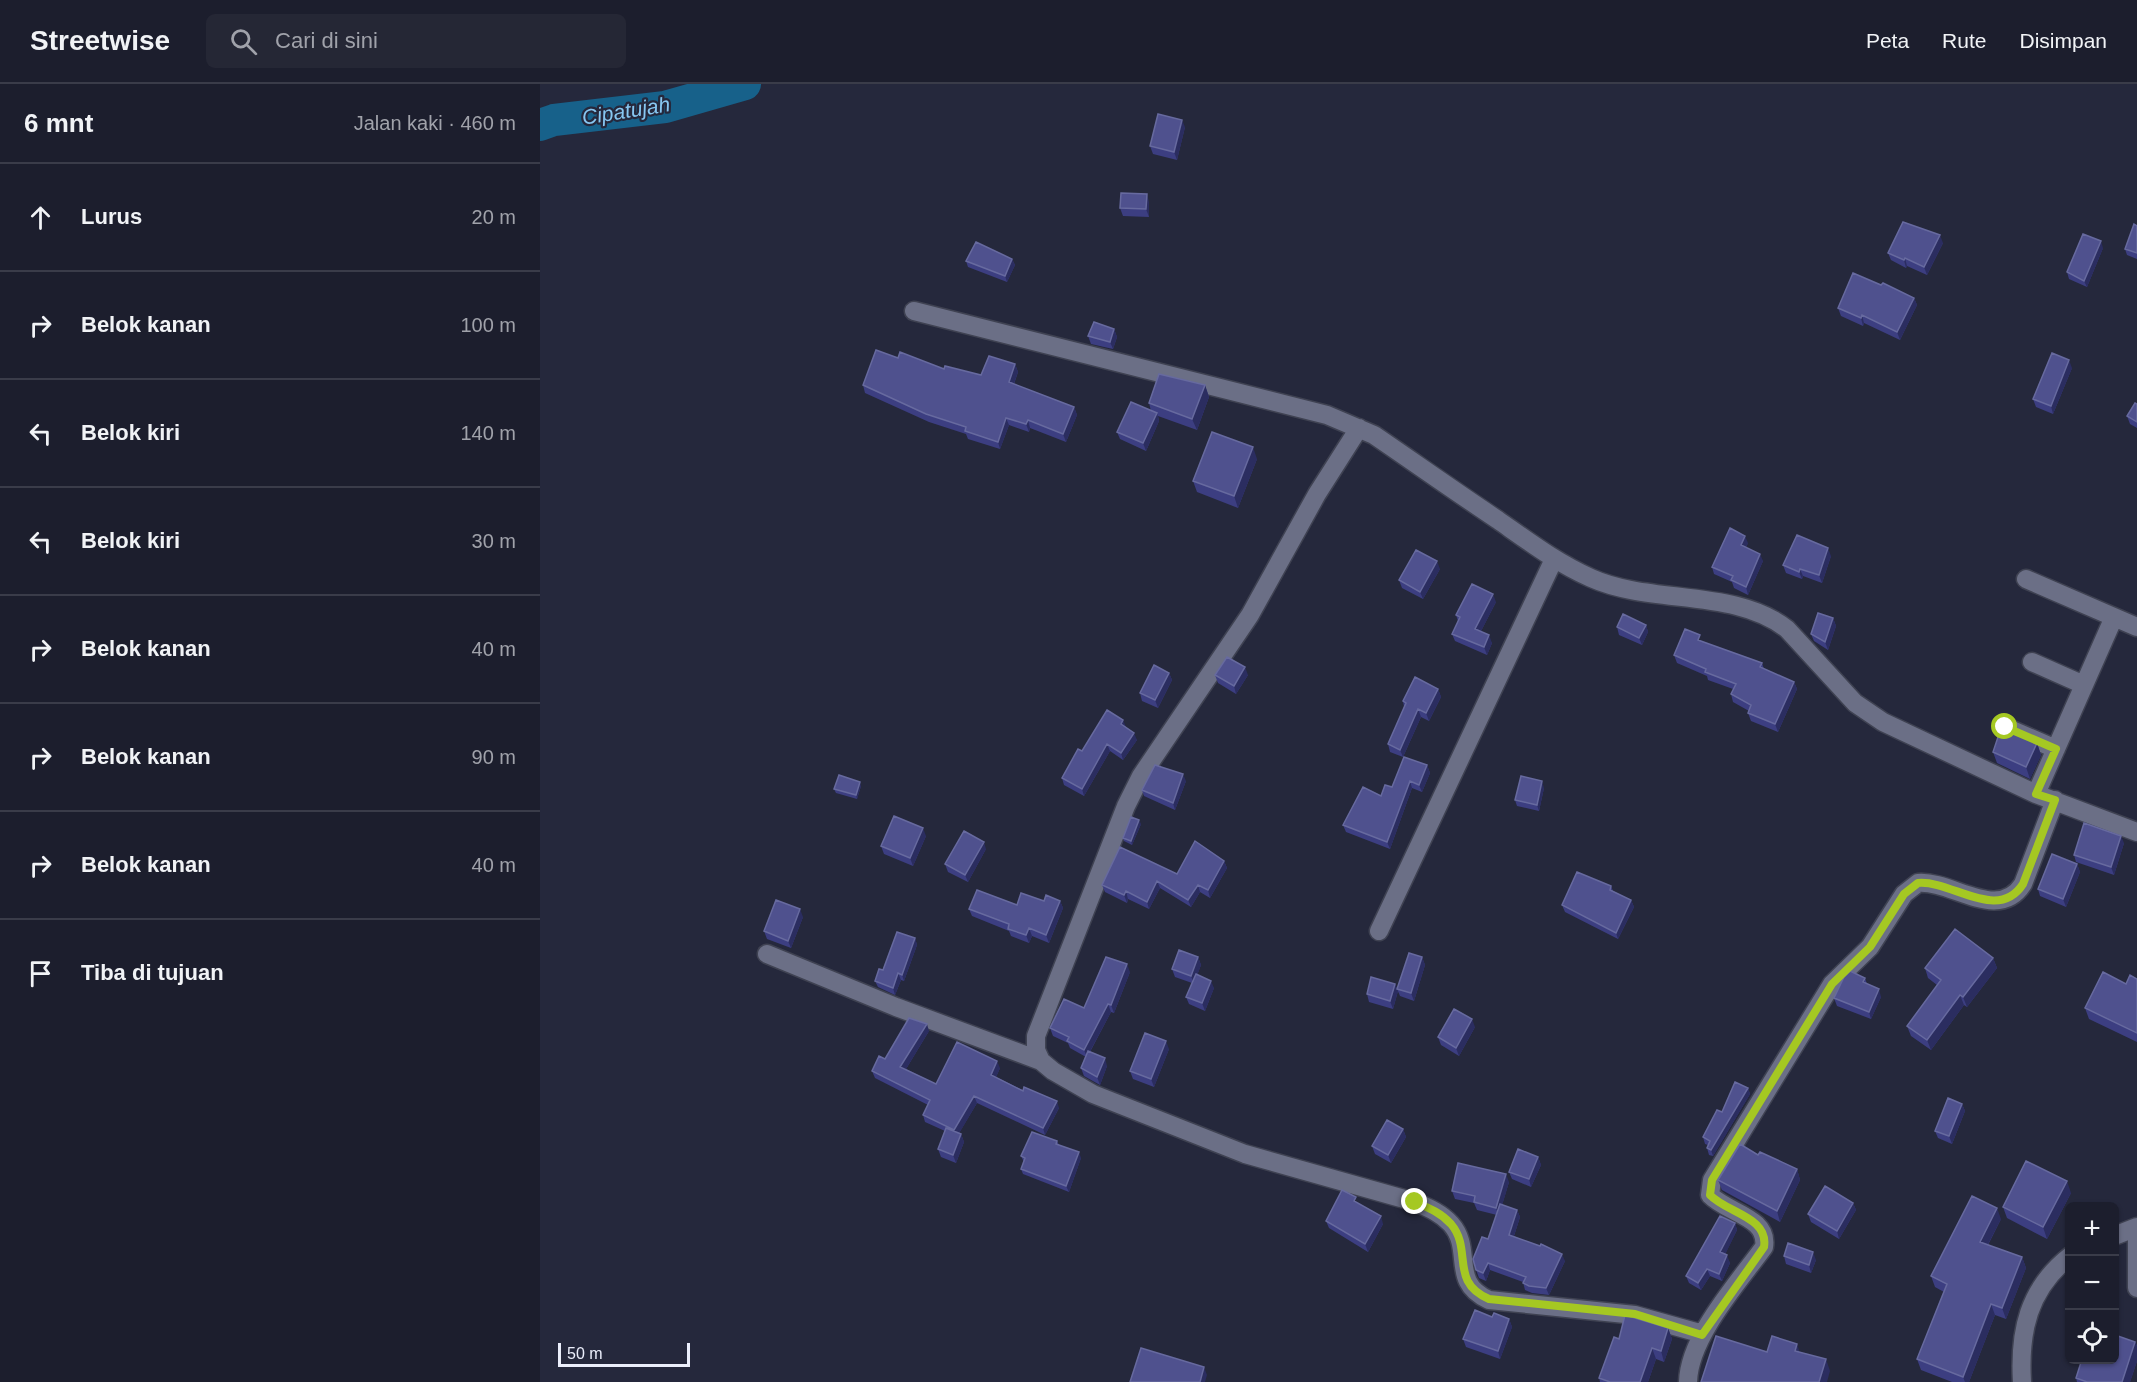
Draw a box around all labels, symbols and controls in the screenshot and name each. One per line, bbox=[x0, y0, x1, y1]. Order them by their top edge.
search box bbox=[206, 14, 626, 68]
text: Streetwise bbox=[30, 25, 170, 56]
icon: search bbox=[227, 25, 260, 58]
text: Cari di sini bbox=[275, 28, 378, 53]
text: Peta bbox=[1866, 29, 1909, 52]
text: Rute bbox=[1942, 29, 1986, 52]
text: Disimpan bbox=[2019, 29, 2107, 52]
water label: Cipatujah bbox=[580, 92, 672, 129]
text: 6 mnt bbox=[24, 108, 93, 138]
text: Jalan kaki · 460 m bbox=[354, 112, 516, 134]
icon: ahead bbox=[24, 201, 57, 234]
text: Lurus bbox=[81, 204, 142, 229]
text: 20 m bbox=[472, 206, 516, 228]
icon: right bbox=[24, 309, 57, 342]
text: Belok kanan bbox=[81, 312, 211, 337]
text: 100 m bbox=[460, 314, 516, 336]
icon: left bbox=[24, 417, 57, 450]
text: Belok kiri bbox=[81, 420, 180, 445]
text: 140 m bbox=[460, 422, 516, 444]
icon: left bbox=[24, 525, 57, 558]
text: Belok kiri bbox=[81, 528, 180, 553]
text: 30 m bbox=[472, 530, 516, 552]
icon: right bbox=[24, 633, 57, 666]
text: Belok kanan bbox=[81, 636, 211, 661]
text: 40 m bbox=[472, 638, 516, 660]
route start bbox=[1991, 713, 2017, 739]
icon: right bbox=[24, 741, 57, 774]
text: Belok kanan bbox=[81, 744, 211, 769]
text: 90 m bbox=[472, 746, 516, 768]
icon: right bbox=[24, 849, 57, 882]
text: Belok kanan bbox=[81, 852, 211, 877]
text: 40 m bbox=[472, 854, 516, 876]
icon: arrive bbox=[24, 957, 57, 990]
text: Tiba di tujuan bbox=[81, 960, 224, 985]
route end bbox=[1401, 1188, 1427, 1214]
map controls bbox=[2065, 1202, 2119, 1364]
button: + bbox=[2065, 1202, 2119, 1256]
button: − bbox=[2065, 1256, 2119, 1310]
button: locate bbox=[2065, 1310, 2119, 1364]
scale bar bbox=[558, 1340, 690, 1368]
text: 50 m bbox=[567, 1345, 603, 1362]

